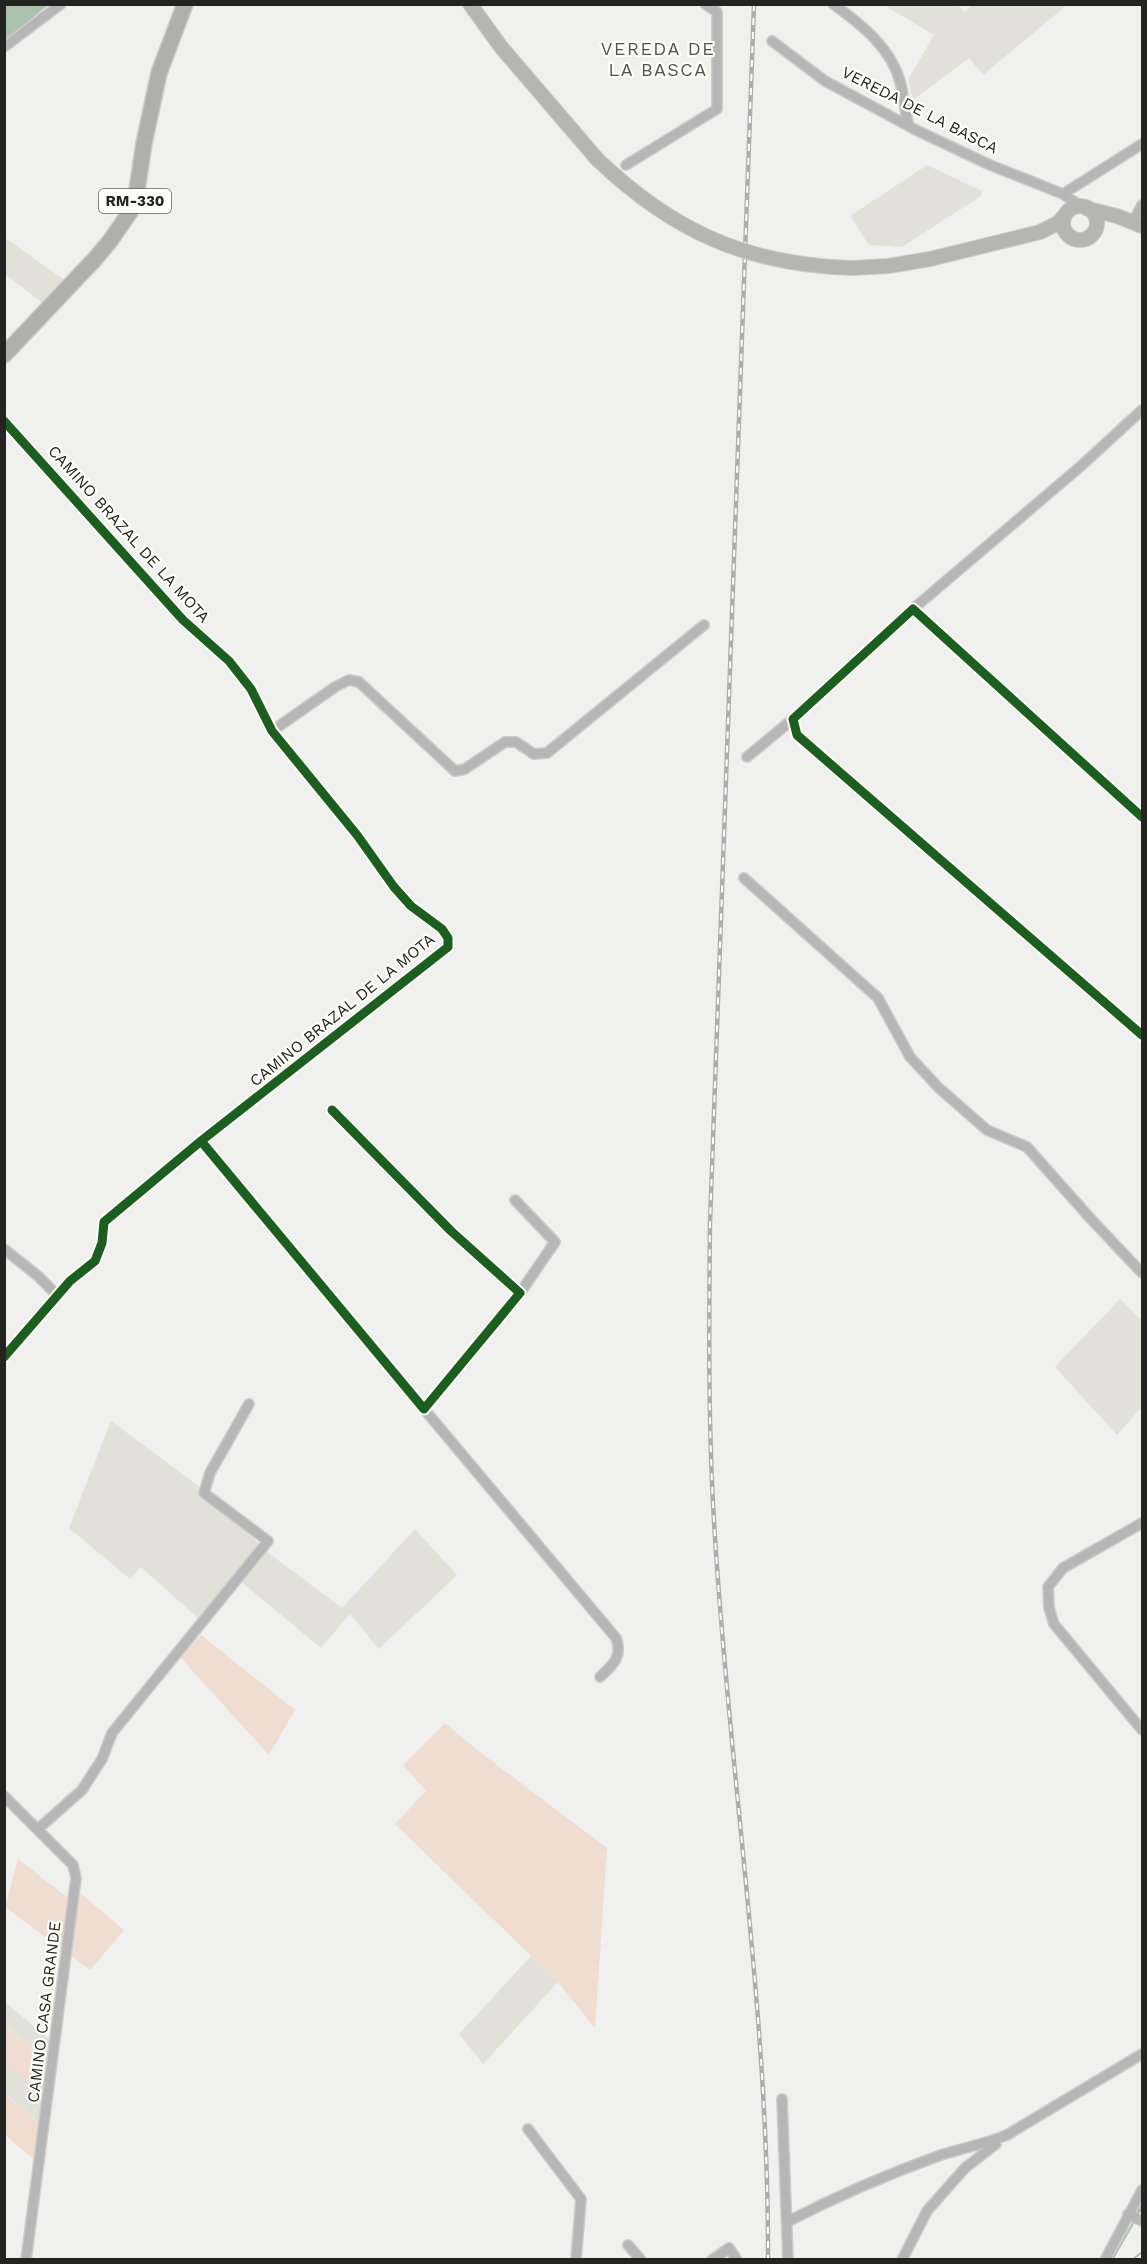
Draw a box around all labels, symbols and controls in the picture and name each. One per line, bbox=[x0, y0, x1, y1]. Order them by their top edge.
district label: VEREDA DE LA BASCA bbox=[601, 38, 715, 80]
street label: VEREDA DE LA BASCA bbox=[839, 62, 1002, 158]
road number: RM-330 bbox=[99, 189, 171, 213]
street label: CAMINO BRAZAL DE LA MOTA bbox=[44, 441, 214, 627]
street label: CAMINO BRAZAL DE LA MOTA bbox=[246, 929, 439, 1090]
street label: CAMINO CASA GRANDE bbox=[23, 1920, 65, 2104]

